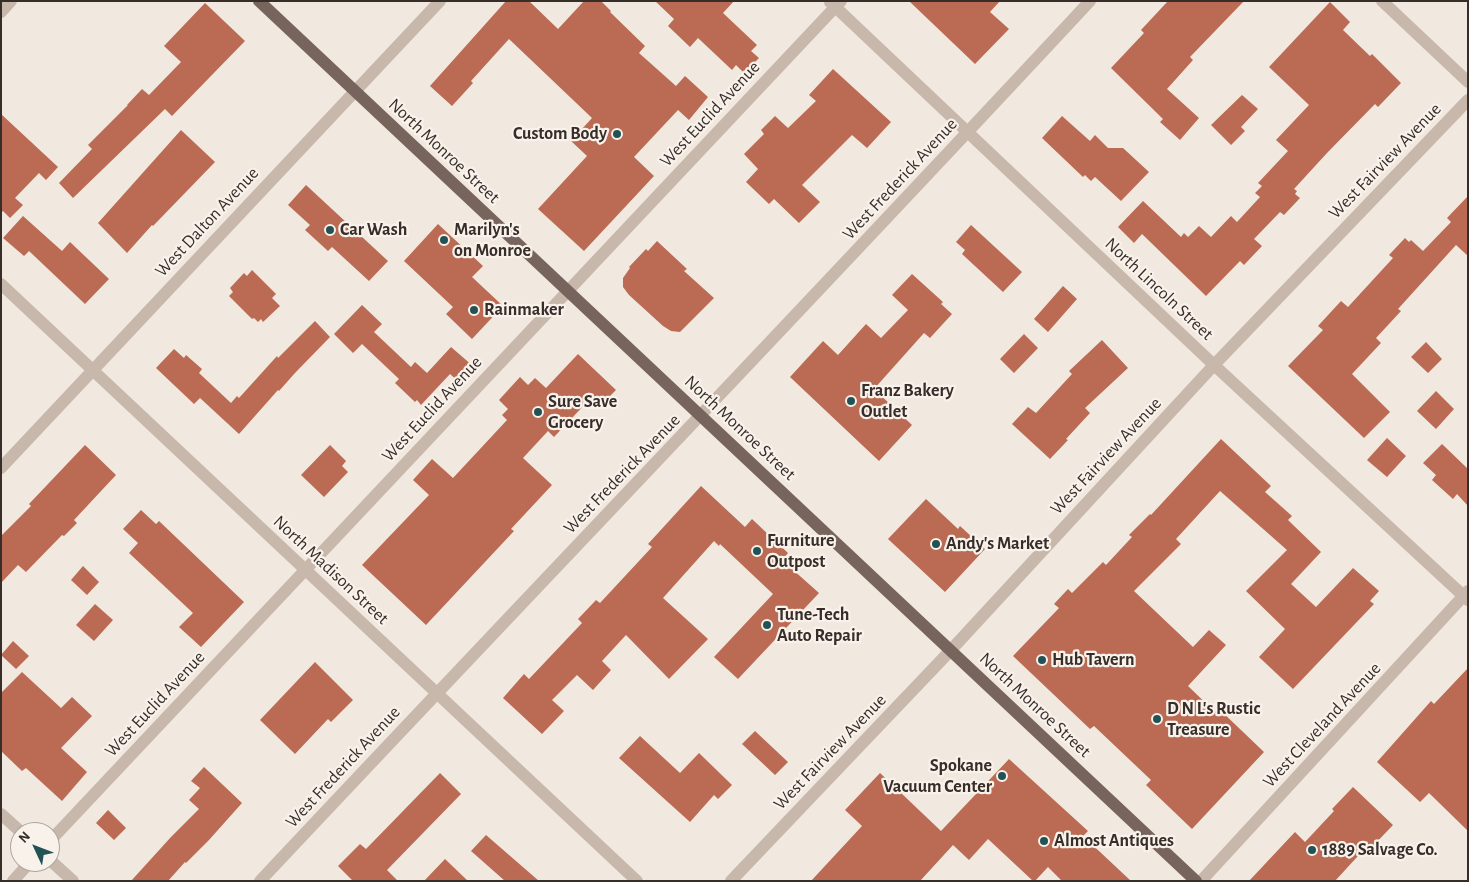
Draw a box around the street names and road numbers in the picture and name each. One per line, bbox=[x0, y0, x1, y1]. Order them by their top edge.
street label: West Euclid Avenue bbox=[655, 57, 765, 171]
street label: North Monroe Street bbox=[384, 94, 504, 208]
street label: West Fairview Avenue bbox=[1324, 99, 1446, 223]
street label: West Frederick Avenue bbox=[838, 114, 962, 244]
street label: West Dalton Avenue bbox=[151, 163, 263, 281]
street label: North Lincoln Street bbox=[1100, 233, 1218, 345]
street label: West Euclid Avenue bbox=[377, 352, 487, 466]
street label: North Monroe Street bbox=[680, 371, 800, 485]
street label: West Fairview Avenue bbox=[1046, 393, 1166, 519]
street label: West Frederick Avenue bbox=[559, 409, 685, 539]
street label: North Madison Street bbox=[269, 511, 393, 629]
street label: West Euclid Avenue bbox=[100, 647, 210, 761]
street label: North Monroe Street bbox=[975, 648, 1095, 762]
street label: West Cleveland Avenue bbox=[1258, 658, 1386, 792]
street label: West Fairview Avenue bbox=[769, 690, 891, 814]
street label: West Frederick Avenue bbox=[281, 702, 405, 832]

